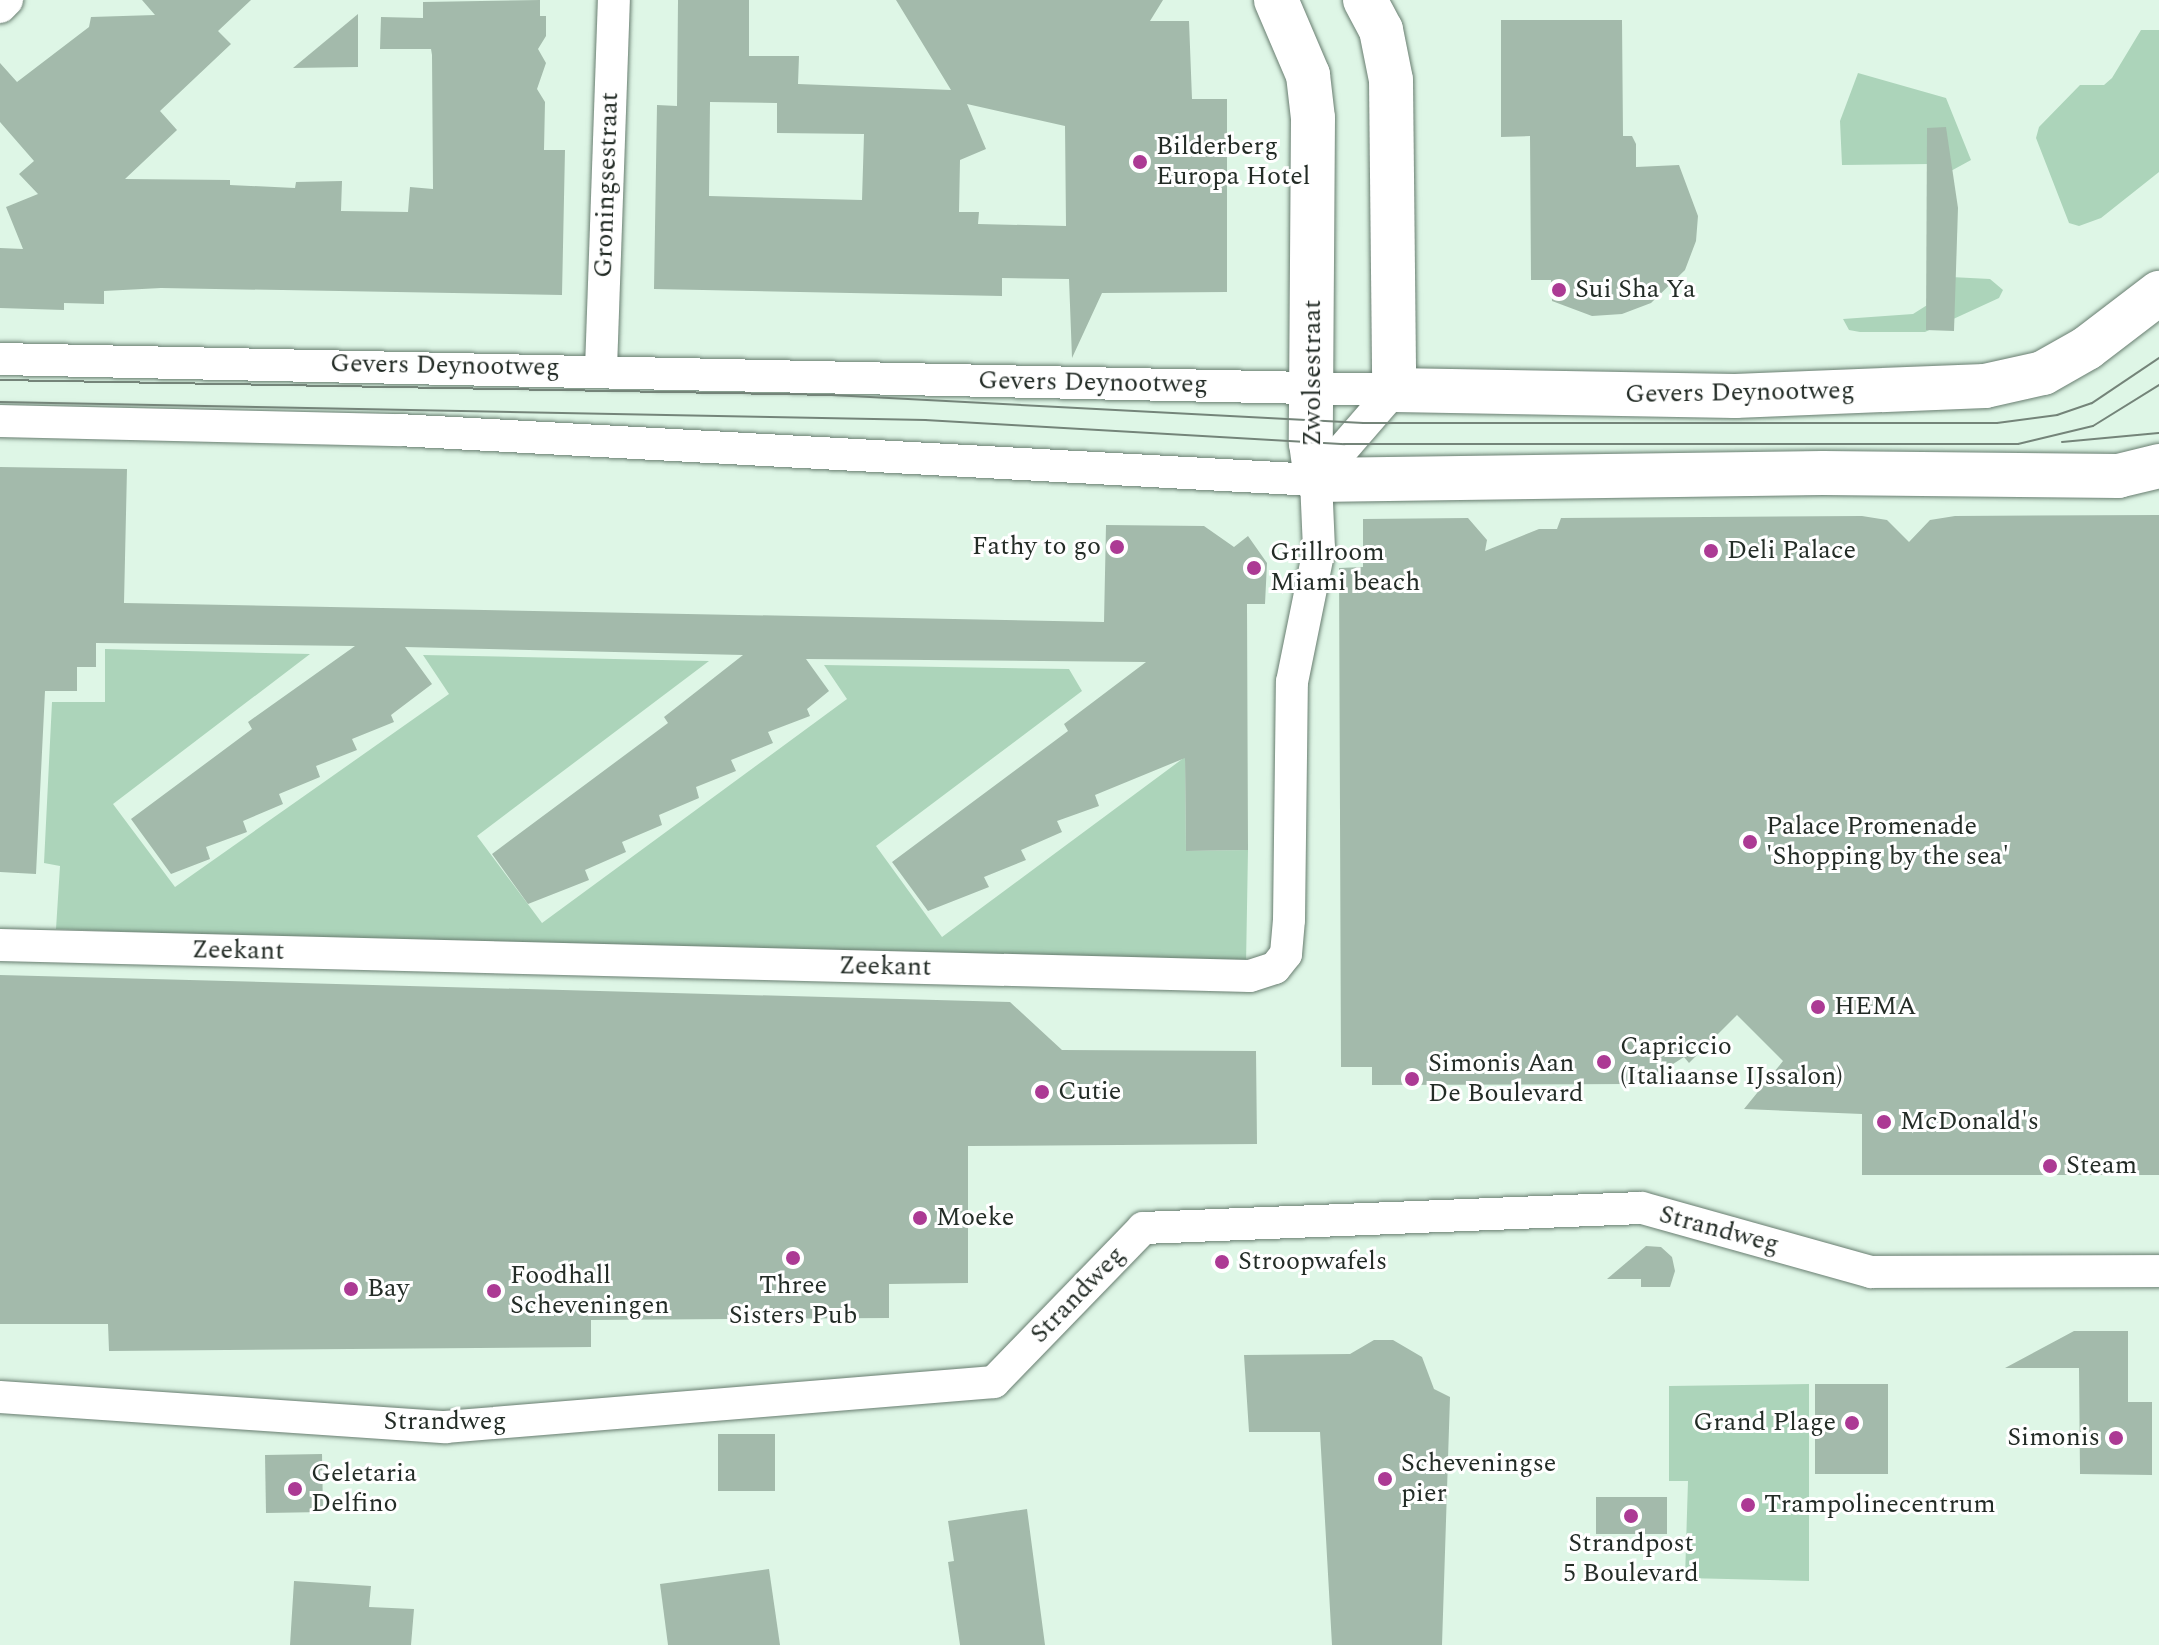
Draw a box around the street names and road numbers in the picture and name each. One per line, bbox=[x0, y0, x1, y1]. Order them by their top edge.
street label: Groningsestraat bbox=[588, 92, 626, 278]
street label: Zwolsestraat bbox=[1297, 299, 1329, 447]
street label: Gevers Deynootweg bbox=[330, 348, 560, 384]
street label: Gevers Deynootweg bbox=[978, 365, 1208, 401]
street label: Gevers Deynootweg bbox=[1625, 375, 1855, 411]
street label: Zeekant bbox=[191, 935, 285, 967]
street label: Zeekant bbox=[838, 951, 932, 983]
street label: Strandweg bbox=[1656, 1199, 1782, 1261]
street label: Strandweg bbox=[1024, 1240, 1132, 1350]
street label: Strandweg bbox=[384, 1406, 506, 1438]

